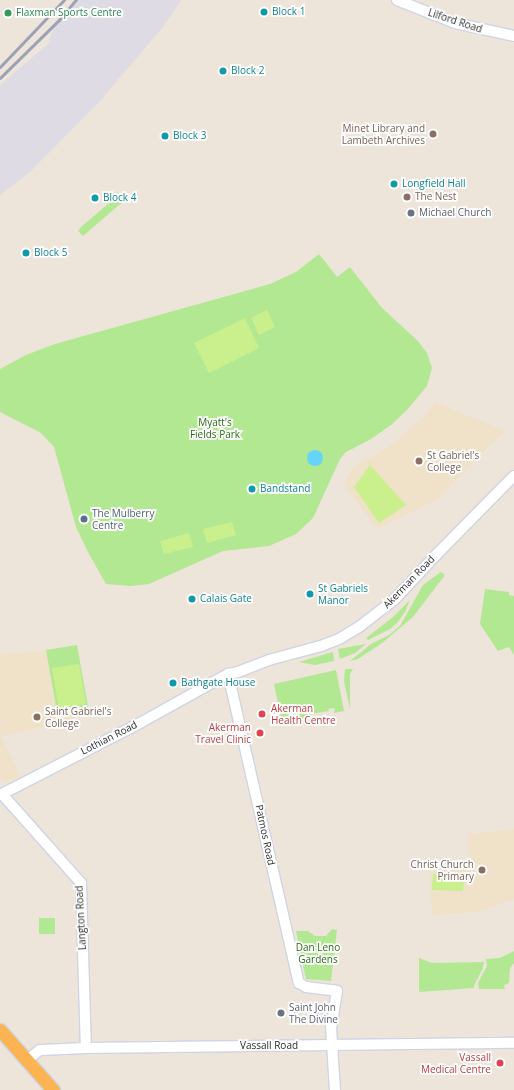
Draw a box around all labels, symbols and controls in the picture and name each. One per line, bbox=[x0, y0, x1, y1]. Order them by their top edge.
place label: Block 1 bbox=[272, 6, 305, 18]
place label: Flaxman Sports Centre bbox=[16, 7, 122, 19]
marker: Block 1 bbox=[259, 7, 269, 17]
street label: Lilford Road bbox=[426, 7, 484, 35]
marker: Flaxman Sports Centre bbox=[3, 8, 13, 18]
place label: Block 2 bbox=[231, 65, 264, 77]
marker: Block 2 bbox=[218, 66, 228, 76]
place label: Minet Library and Lambeth Archives bbox=[342, 122, 425, 146]
marker: Minet Library and Lambeth Archives bbox=[428, 129, 438, 139]
place label: Block 3 bbox=[173, 130, 206, 142]
marker: Block 3 bbox=[160, 131, 170, 141]
place label: Longfield Hall bbox=[402, 178, 466, 190]
marker: Longfield Hall bbox=[389, 179, 399, 189]
place label: The Nest bbox=[415, 191, 456, 203]
place label: Block 4 bbox=[103, 192, 136, 204]
marker: The Nest bbox=[402, 192, 412, 202]
marker: Block 4 bbox=[90, 193, 100, 203]
place label: Michael Church bbox=[419, 207, 491, 219]
marker: Michael Church bbox=[406, 208, 416, 218]
place label: Block 5 bbox=[34, 247, 67, 259]
marker: Block 5 bbox=[21, 248, 31, 258]
park label: Myatt's Fields Park bbox=[190, 416, 240, 440]
place label: St Gabriel's College bbox=[427, 449, 479, 472]
marker: St Gabriel's College bbox=[414, 456, 424, 466]
place label: Bandstand bbox=[260, 483, 310, 495]
marker: Bandstand bbox=[247, 484, 257, 494]
place label: The Mulberry Centre bbox=[92, 507, 154, 530]
marker: The Mulberry Centre bbox=[79, 514, 89, 524]
street label: Akerman Road bbox=[381, 553, 437, 611]
place label: St Gabriels Manor bbox=[318, 582, 368, 606]
marker: St Gabriels Manor bbox=[305, 589, 315, 599]
place label: Calais Gate bbox=[200, 593, 252, 605]
marker: Calais Gate bbox=[187, 594, 197, 604]
place label: Bathgate House bbox=[181, 677, 255, 689]
marker: Bathgate House bbox=[168, 678, 178, 688]
place label: Akerman Health Centre bbox=[271, 702, 336, 726]
place label: Saint Gabriel's College bbox=[45, 705, 112, 728]
marker: Akerman Health Centre bbox=[256, 708, 268, 720]
marker: Saint Gabriel's College bbox=[32, 712, 42, 722]
street label: Lothian Road bbox=[79, 719, 139, 757]
place label: Akerman Travel Clinic bbox=[195, 721, 251, 744]
marker: Akerman Travel Clinic bbox=[254, 727, 266, 739]
street label: Patmos Road bbox=[253, 804, 277, 866]
place label: Christ Church Primary bbox=[410, 858, 474, 882]
marker: Christ Church Primary bbox=[477, 865, 487, 875]
street label: Langton Road bbox=[73, 885, 89, 951]
park label: Dan Leno Gardens bbox=[296, 941, 340, 964]
place label: Saint John The Divine bbox=[289, 1001, 338, 1024]
marker: Saint John The Divine bbox=[276, 1008, 286, 1018]
street label: Vassall Road bbox=[240, 1040, 298, 1052]
place label: Vassall Medical Centre bbox=[421, 1051, 491, 1074]
marker: Vassall Medical Centre bbox=[494, 1057, 506, 1069]

